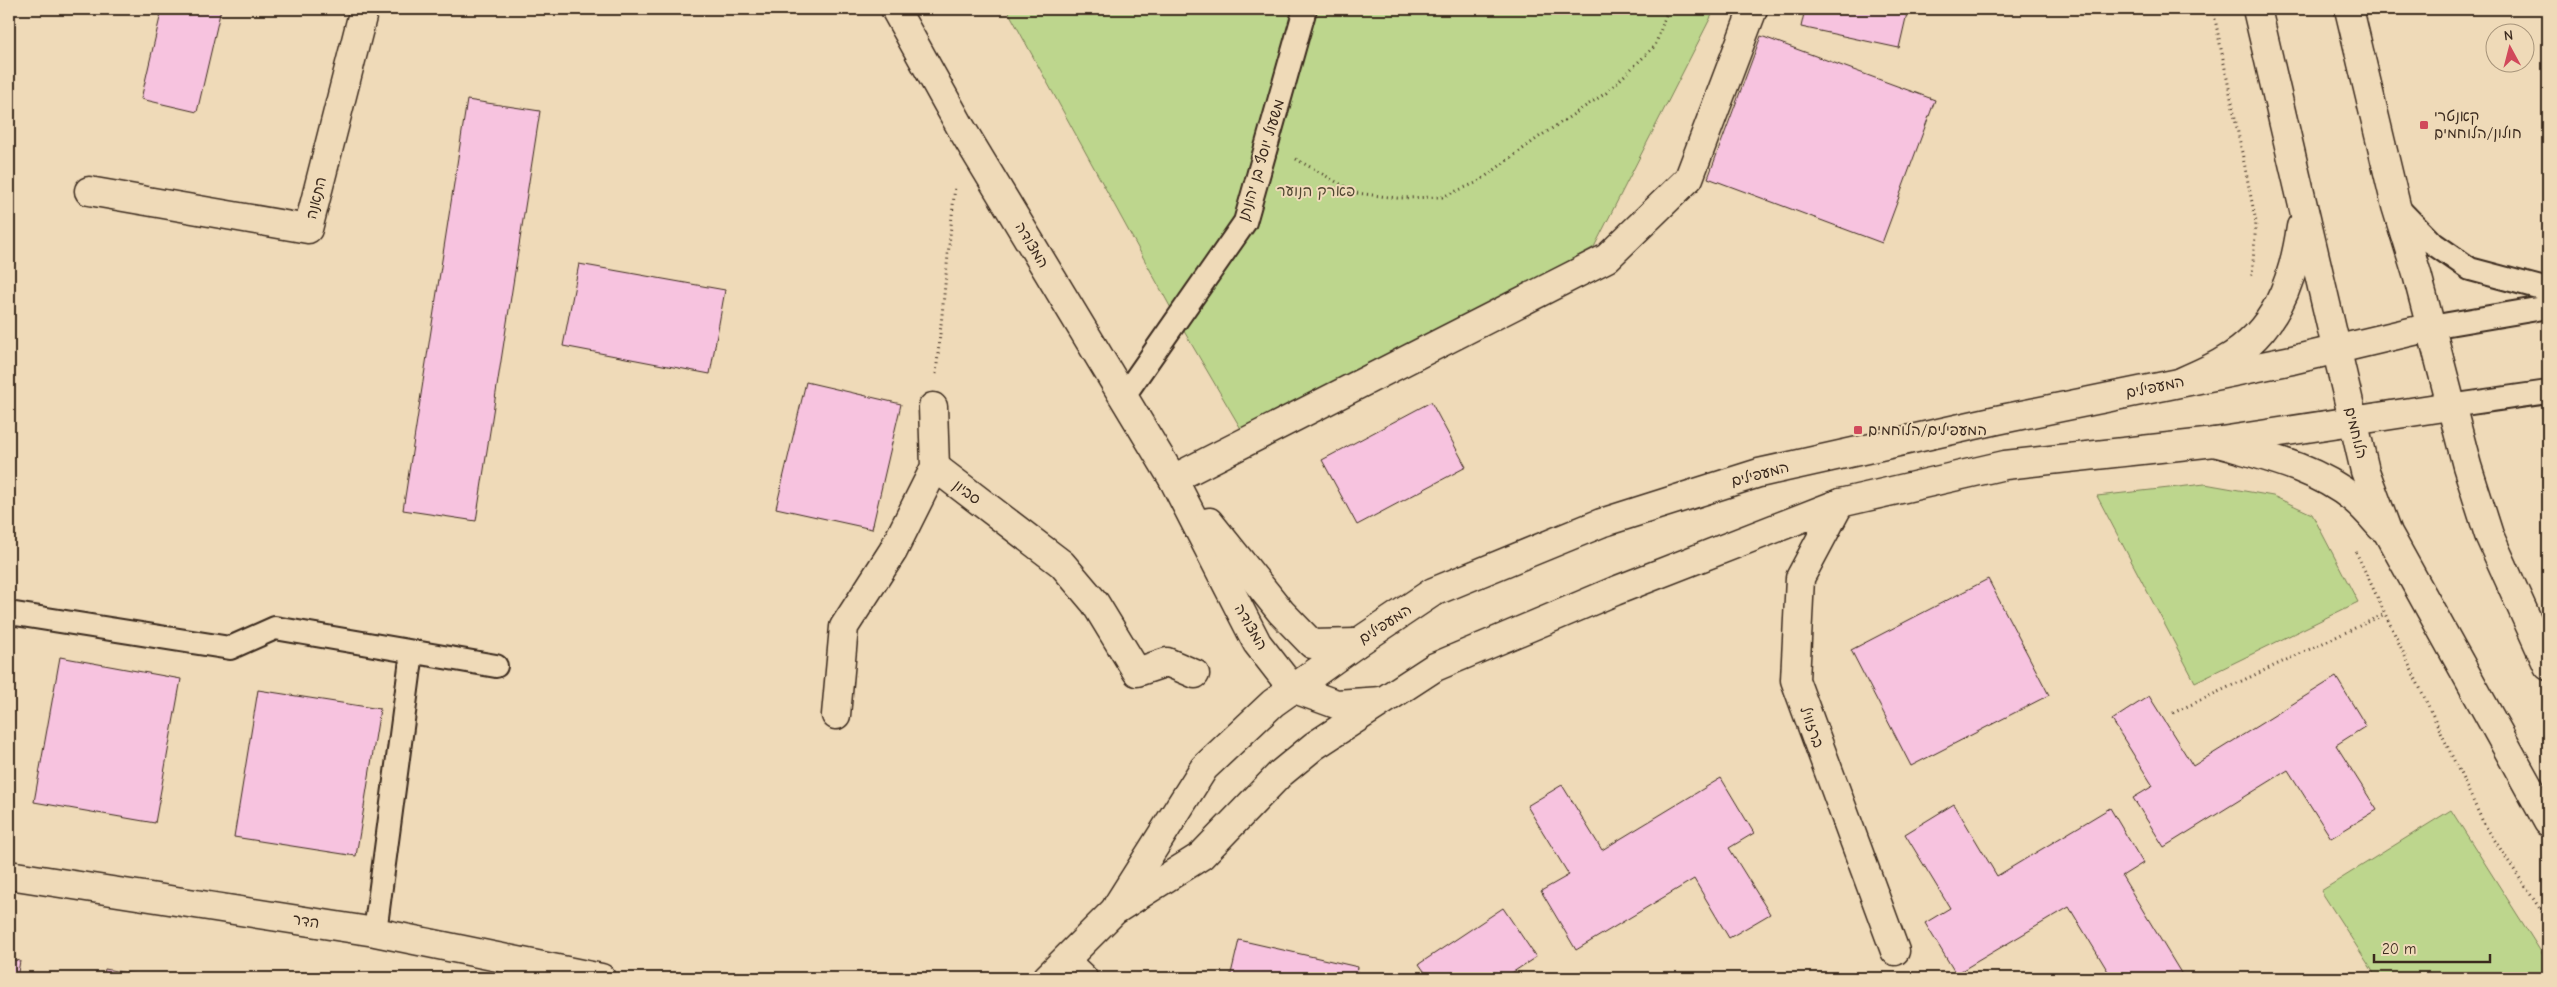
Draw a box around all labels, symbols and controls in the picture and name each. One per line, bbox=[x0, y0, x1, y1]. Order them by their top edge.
north arrow bbox=[2484, 22, 2534, 72]
text: N bbox=[2503, 27, 2514, 45]
street label: משעול יוסף בן יהונתן bbox=[1234, 97, 1288, 223]
place label: קאנטרי חולון/הלוחמים bbox=[2434, 107, 2522, 142]
marker: קאנטרי חולון/הלוחמים bbox=[2418, 119, 2430, 131]
street label: התאנה bbox=[302, 175, 330, 221]
park label: פארק הנוער bbox=[1277, 182, 1355, 200]
street label: המצודה bbox=[1011, 219, 1053, 271]
street label: המעפילים bbox=[2124, 372, 2186, 402]
street label: הלוחמים bbox=[2341, 405, 2371, 461]
place label: המעפילים/הלוחמים bbox=[1868, 421, 1987, 439]
marker: המעפילים/הלוחמים bbox=[1852, 424, 1864, 436]
street label: המעפילים bbox=[1729, 458, 1791, 490]
street label: סביון bbox=[950, 476, 984, 508]
street label: המעפילים bbox=[1355, 600, 1415, 648]
street label: המצודה bbox=[1231, 601, 1271, 653]
street label: ברזוויל bbox=[1796, 704, 1828, 750]
street label: הדר bbox=[291, 910, 321, 932]
scale bar bbox=[2374, 932, 2491, 964]
text: 20 m bbox=[2382, 940, 2416, 958]

